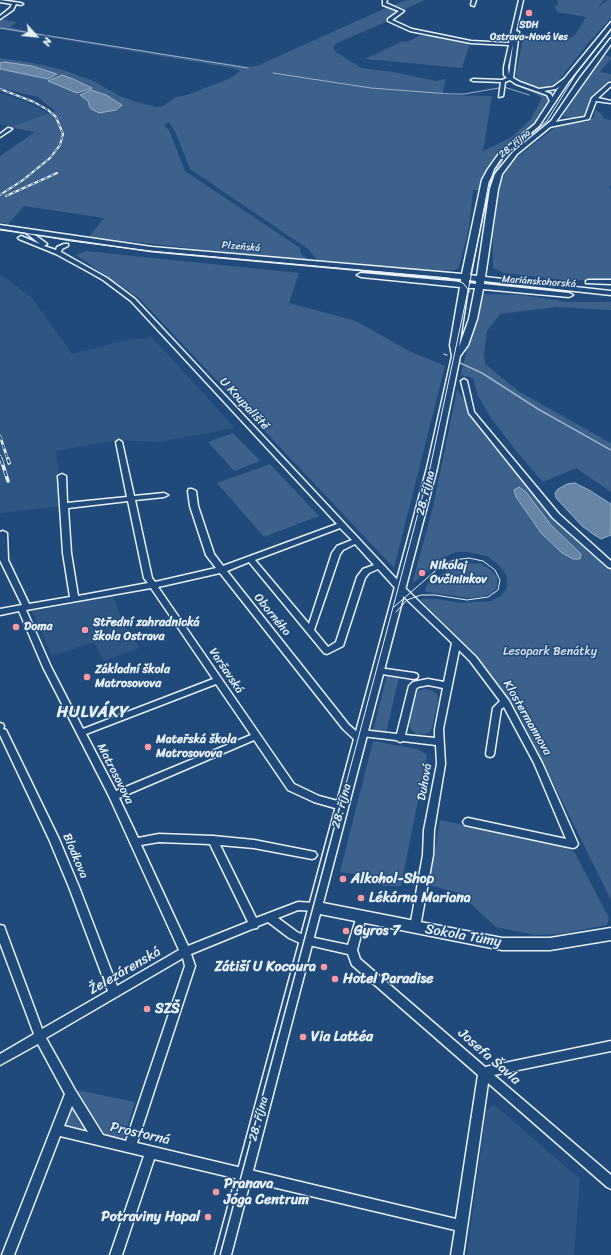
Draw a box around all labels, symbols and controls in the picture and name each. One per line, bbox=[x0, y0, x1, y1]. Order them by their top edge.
marker: SDH Ostrava-Nová Ves bbox=[524, 8, 534, 18]
north arrow bbox=[16, 16, 56, 56]
place label: SDH Ostrava-Nová Ves bbox=[490, 19, 568, 42]
text: N bbox=[37, 34, 57, 49]
street label: 28. října bbox=[497, 127, 533, 161]
street label: Plzeňská bbox=[221, 239, 261, 255]
street label: Mariánskohorská bbox=[502, 273, 576, 291]
street label: U Koupaliště bbox=[216, 375, 272, 433]
street label: 28. října bbox=[414, 469, 438, 517]
place label: Nikolaj Ovčininkov bbox=[430, 559, 487, 587]
marker: Nikolaj Ovčininkov bbox=[417, 568, 427, 578]
street label: Oborného bbox=[251, 591, 293, 639]
place label: Střední zahradnická škola Ostrava bbox=[93, 616, 200, 644]
place label: Doma bbox=[24, 620, 53, 634]
marker: Doma bbox=[11, 622, 21, 632]
marker: Střední zahradnická škola Ostrava bbox=[80, 625, 90, 635]
park label: Lesopark Benátky bbox=[503, 645, 597, 659]
street label: Varšavská bbox=[206, 646, 246, 696]
place label: Základní škola Matrosovova bbox=[95, 663, 170, 691]
marker: Základní škola Matrosovova bbox=[82, 672, 92, 682]
street label: Klostermannova bbox=[500, 678, 554, 758]
district label: HULVÁKY bbox=[56, 703, 130, 723]
place label: Mateřská škola Matrosovova bbox=[156, 733, 237, 761]
street label: Matrosovova bbox=[94, 741, 136, 807]
marker: Mateřská škola Matrosovova bbox=[143, 742, 153, 752]
street label: Duhová bbox=[415, 762, 435, 802]
street label: 28. října bbox=[329, 782, 355, 830]
street label: Blodkova bbox=[59, 831, 91, 881]
place label: Alkohol-Shop bbox=[351, 871, 434, 887]
marker: Alkohol-Shop bbox=[338, 874, 348, 884]
place label: Lékárna Mariana bbox=[369, 890, 471, 906]
marker: Lékárna Mariana bbox=[356, 893, 366, 903]
street label: Sokola Tůmy bbox=[424, 921, 502, 951]
place label: Gyros 7 bbox=[354, 923, 400, 939]
marker: Gyros 7 bbox=[341, 926, 351, 936]
street label: Železárenská bbox=[86, 944, 164, 998]
place label: Zátiší U Kocoura bbox=[215, 959, 316, 975]
marker: Zátiší U Kocoura bbox=[319, 962, 329, 972]
place label: Hotel Paradise bbox=[343, 971, 433, 987]
marker: Hotel Paradise bbox=[330, 974, 340, 984]
place label: SZŠ bbox=[155, 1001, 180, 1017]
marker: SZŠ bbox=[142, 1004, 152, 1014]
street label: Josefa Šavla bbox=[454, 1025, 524, 1089]
place label: Via Lattéa bbox=[311, 1029, 373, 1045]
marker: Via Lattéa bbox=[298, 1032, 308, 1042]
street label: 28. října bbox=[246, 1095, 272, 1143]
street label: Prostorná bbox=[108, 1119, 172, 1149]
place label: Pranava Jóga Centrum bbox=[224, 1176, 309, 1208]
marker: Pranava Jóga Centrum bbox=[211, 1187, 221, 1197]
place label: Potraviny Hapal bbox=[101, 1209, 200, 1225]
marker: Potraviny Hapal bbox=[203, 1212, 213, 1222]

